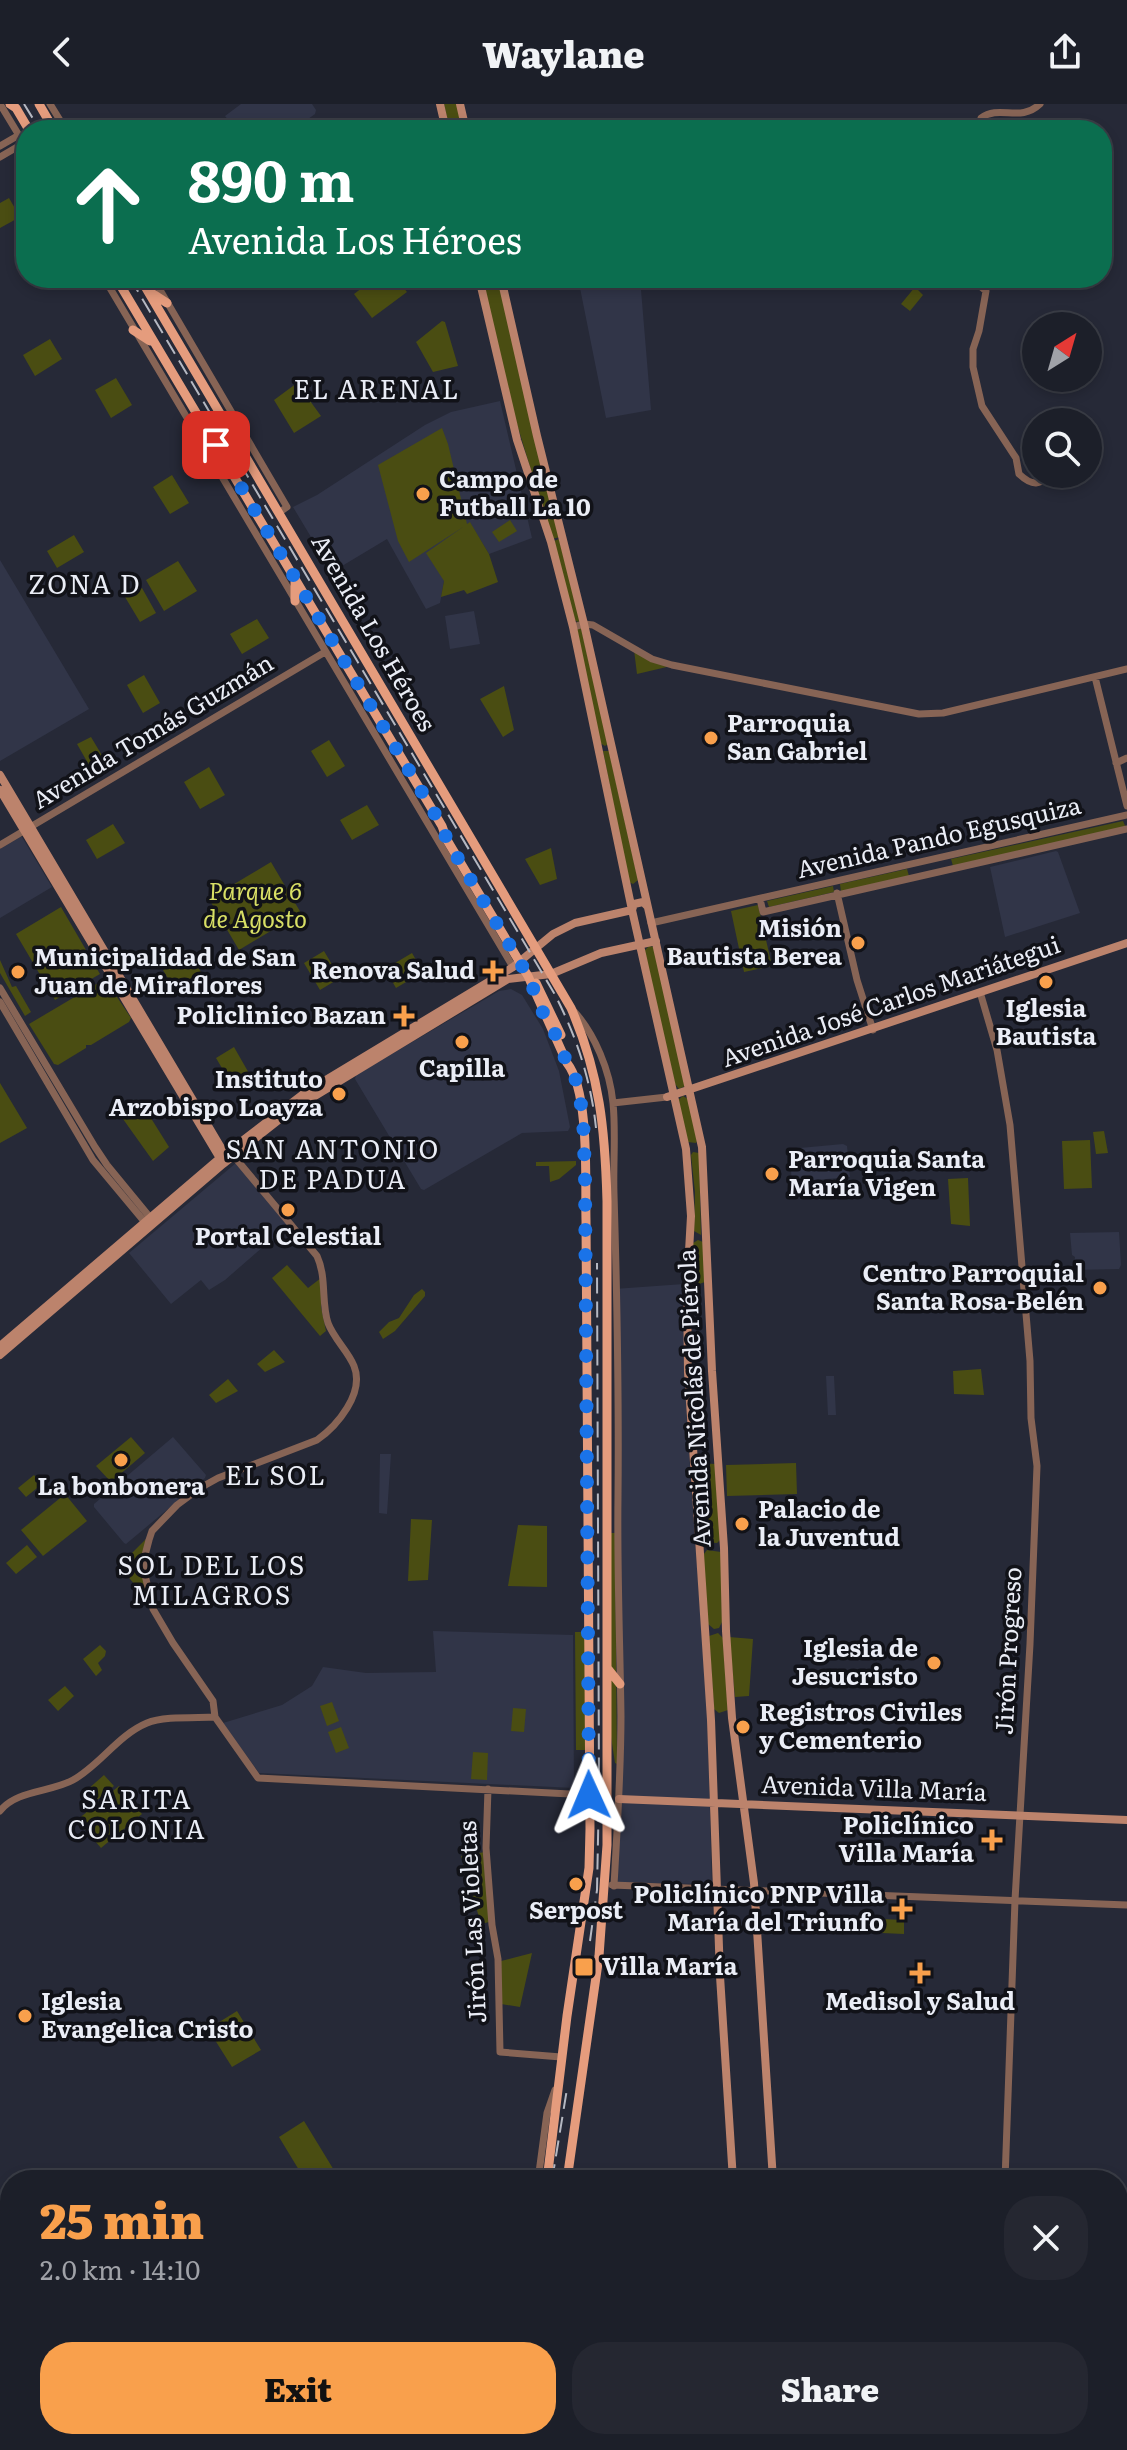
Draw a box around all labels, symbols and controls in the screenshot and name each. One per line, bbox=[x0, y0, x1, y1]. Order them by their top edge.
text: Waylane bbox=[482, 26, 645, 79]
icon: back bbox=[40, 30, 84, 74]
icon: share bbox=[1043, 30, 1087, 74]
text: 890 m bbox=[188, 136, 355, 219]
icon: ahead bbox=[56, 152, 160, 256]
text: Avenida Los Héroes bbox=[188, 212, 522, 265]
north arrow bbox=[1022, 312, 1102, 392]
map controls bbox=[1022, 312, 1102, 488]
district label: EL ARENAL bbox=[294, 368, 460, 407]
button: search bbox=[1022, 408, 1102, 488]
pin bbox=[182, 411, 250, 479]
icon: arrive bbox=[194, 423, 238, 467]
place label: Campo de Futball La 10 bbox=[439, 460, 591, 523]
marker: Campo de Futball La 10 bbox=[414, 485, 432, 503]
street label: Avenida Los Héroes bbox=[304, 527, 446, 737]
district label: ZONA D bbox=[28, 563, 142, 602]
street label: Avenida Tomás Guzmán bbox=[24, 644, 279, 816]
place label: Parroquia San Gabriel bbox=[727, 704, 868, 767]
marker: Parroquia San Gabriel bbox=[702, 729, 720, 747]
street label: Avenida Pando Egusquiza bbox=[793, 786, 1084, 885]
park label: Parque 6 de Agosto bbox=[203, 872, 307, 935]
place label: Misión Bautista Berea bbox=[666, 909, 842, 972]
street label: Avenida José Carlos Mariátegui bbox=[716, 925, 1064, 1074]
marker: Misión Bautista Berea bbox=[849, 934, 867, 952]
place label: Municipalidad de San Juan de Miraflores bbox=[34, 938, 297, 1001]
place label: Renova Salud bbox=[311, 951, 475, 986]
marker: Renova Salud bbox=[482, 960, 504, 982]
marker: Municipalidad de San Juan de Miraflores bbox=[9, 963, 27, 981]
marker: Iglesia Bautista bbox=[1037, 973, 1055, 991]
place label: Iglesia Bautista bbox=[996, 989, 1097, 1052]
place label: Policlinico Bazan bbox=[176, 996, 386, 1031]
marker: Policlinico Bazan bbox=[393, 1005, 415, 1027]
marker: Capilla bbox=[453, 1033, 471, 1051]
place label: Capilla bbox=[419, 1049, 505, 1084]
place label: Instituto Arzobispo Loayza bbox=[109, 1060, 323, 1123]
marker: Instituto Arzobispo Loayza bbox=[330, 1085, 348, 1103]
district label: SAN ANTONIO DE PADUA bbox=[226, 1128, 440, 1197]
place label: Parroquia Santa María Vigen bbox=[788, 1140, 985, 1203]
marker: Parroquia Santa María Vigen bbox=[763, 1165, 781, 1183]
marker: Portal Celestial bbox=[279, 1201, 297, 1219]
place label: Portal Celestial bbox=[195, 1217, 382, 1252]
street label: Avenida Nicolás de Piérola bbox=[667, 1248, 718, 1548]
place label: Centro Parroquial Santa Rosa-Belén bbox=[863, 1254, 1084, 1317]
marker: Centro Parroquial Santa Rosa-Belén bbox=[1091, 1279, 1109, 1297]
marker: La bonbonera bbox=[112, 1451, 130, 1469]
district label: EL SOL bbox=[225, 1454, 327, 1493]
place label: La bonbonera bbox=[37, 1467, 205, 1502]
place label: Palacio de la Juventud bbox=[758, 1490, 900, 1553]
marker: Palacio de la Juventud bbox=[733, 1515, 751, 1533]
district label: SOL DEL LOS MILAGROS bbox=[118, 1544, 306, 1613]
street label: Jirón Progreso bbox=[985, 1566, 1028, 1736]
place label: Iglesia de Jesucristo bbox=[792, 1629, 918, 1692]
marker: Iglesia de Jesucristo bbox=[925, 1654, 943, 1672]
place label: Registros Civiles y Cementerio bbox=[759, 1693, 962, 1756]
marker: Registros Civiles y Cementerio bbox=[734, 1718, 752, 1736]
position arrow bbox=[547, 1753, 631, 1837]
street label: Avenida Villa María bbox=[761, 1765, 987, 1808]
district label: SARITA COLONIA bbox=[67, 1778, 207, 1847]
place label: Policlínico Villa María bbox=[838, 1806, 974, 1869]
street label: Jirón Las Violetas bbox=[448, 1820, 493, 2024]
marker: Policlínico Villa María bbox=[981, 1829, 1003, 1851]
marker: Serpost bbox=[567, 1875, 585, 1893]
place label: Policlínico PNP Villa María del Triunfo bbox=[634, 1875, 884, 1938]
place label: Serpost bbox=[529, 1891, 623, 1926]
marker: Policlínico PNP Villa María del Triunfo bbox=[891, 1898, 913, 1920]
place label: Villa María bbox=[602, 1947, 738, 1982]
marker: Villa María bbox=[573, 1956, 595, 1978]
marker: Medisol y Salud bbox=[909, 1962, 931, 1984]
place label: Iglesia Evangelica Cristo bbox=[41, 1982, 253, 2045]
place label: Medisol y Salud bbox=[825, 1982, 1015, 2017]
marker: Iglesia Evangelica Cristo bbox=[16, 2007, 34, 2025]
text: 25 min bbox=[40, 2183, 204, 2254]
button: close bbox=[1004, 2196, 1088, 2280]
text: 2.0 km · 14:10 bbox=[40, 2249, 200, 2288]
button: Exit bbox=[40, 2342, 556, 2434]
button: Share bbox=[572, 2342, 1088, 2434]

